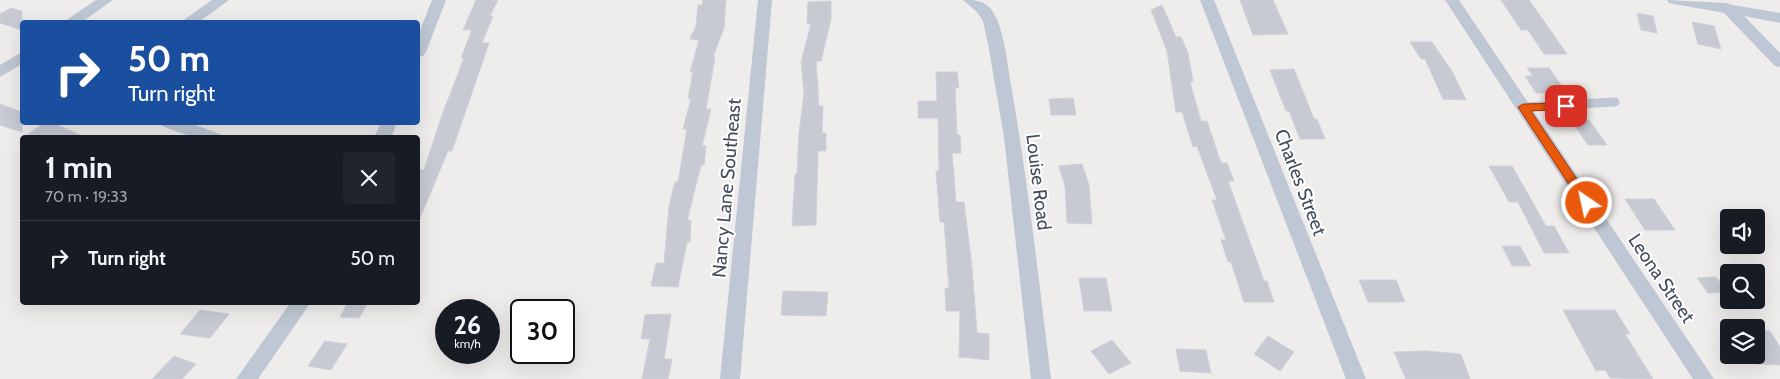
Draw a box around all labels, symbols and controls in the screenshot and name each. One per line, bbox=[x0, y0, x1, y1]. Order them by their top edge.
text: 50 m bbox=[128, 37, 210, 80]
icon: right bbox=[45, 40, 110, 105]
text: Turn right bbox=[128, 80, 215, 107]
pin bbox=[1545, 85, 1587, 127]
icon: arrive bbox=[1552, 92, 1580, 120]
street label: Nancy Lane Southeast bbox=[707, 97, 746, 279]
street label: Charles Street bbox=[1270, 126, 1332, 239]
street label: Louise Road bbox=[1021, 133, 1056, 232]
text: 1 min bbox=[45, 149, 113, 186]
button: close bbox=[343, 152, 395, 204]
position arrow bbox=[1560, 176, 1612, 228]
text: 70 m · 19:33 bbox=[45, 187, 128, 206]
map controls bbox=[1720, 209, 1765, 364]
button: sound bbox=[1720, 209, 1765, 254]
street label: Leona Street bbox=[1623, 229, 1700, 328]
icon: right bbox=[45, 244, 73, 272]
text: Turn right bbox=[88, 247, 166, 270]
text: 50 m bbox=[351, 247, 395, 270]
button: search bbox=[1720, 264, 1765, 309]
speed limit sign: 30 bbox=[510, 299, 575, 364]
text: 26 bbox=[454, 310, 481, 340]
button: layers bbox=[1720, 319, 1765, 364]
text: km/h bbox=[454, 336, 481, 351]

